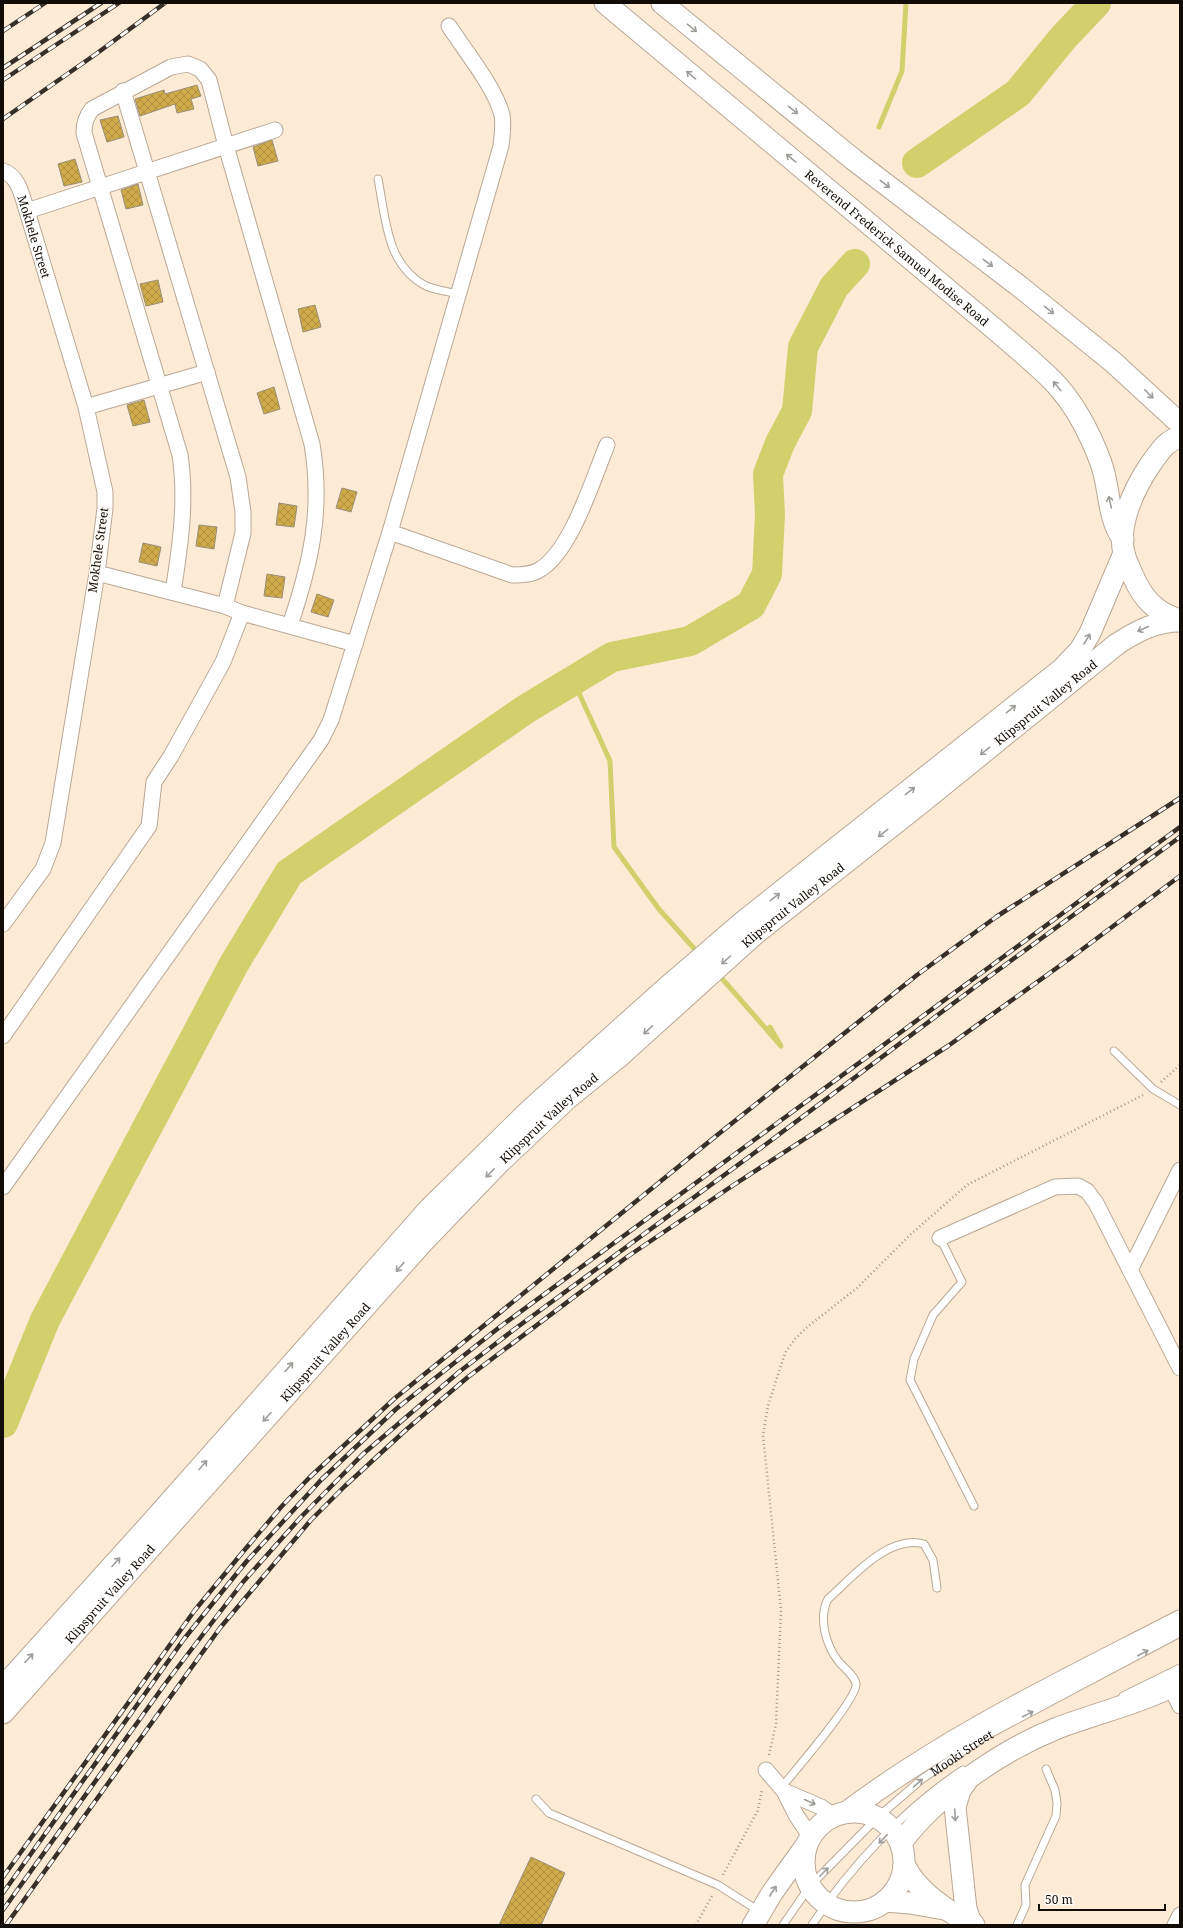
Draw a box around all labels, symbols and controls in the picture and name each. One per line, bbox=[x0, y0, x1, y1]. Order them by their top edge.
one-way arrow bbox=[687, 23, 697, 32]
one-way arrow bbox=[686, 70, 696, 79]
one-way arrow bbox=[787, 106, 798, 115]
one-way arrow bbox=[786, 154, 796, 163]
street label: Reverend Frederick Samuel Modise Road bbox=[801, 165, 993, 330]
one-way arrow bbox=[879, 180, 890, 188]
street label: Mokhele Street bbox=[14, 193, 55, 280]
one-way arrow bbox=[982, 258, 993, 267]
one-way arrow bbox=[1044, 306, 1055, 315]
one-way arrow bbox=[1052, 381, 1061, 391]
one-way arrow bbox=[1144, 389, 1154, 399]
one-way arrow bbox=[1105, 496, 1113, 509]
street label: Mokhele Street bbox=[84, 506, 112, 594]
one-way arrow bbox=[1137, 626, 1149, 633]
one-way arrow bbox=[1083, 633, 1091, 645]
street label: Klipspruit Valley Road bbox=[991, 655, 1101, 749]
one-way arrow bbox=[1006, 705, 1017, 713]
one-way arrow bbox=[979, 747, 990, 756]
one-way arrow bbox=[904, 786, 915, 795]
one-way arrow bbox=[878, 828, 889, 837]
street label: Klipspruit Valley Road bbox=[737, 858, 848, 951]
one-way arrow bbox=[769, 893, 780, 901]
one-way arrow bbox=[720, 955, 731, 964]
one-way arrow bbox=[644, 1025, 654, 1034]
street label: Klipspruit Valley Road bbox=[496, 1068, 602, 1167]
one-way arrow bbox=[485, 1168, 495, 1178]
one-way arrow bbox=[396, 1262, 405, 1273]
street label: Klipspruit Valley Road bbox=[276, 1298, 374, 1405]
one-way arrow bbox=[284, 1362, 293, 1372]
one-way arrow bbox=[263, 1412, 272, 1422]
one-way arrow bbox=[198, 1459, 207, 1470]
street label: Klipspruit Valley Road bbox=[61, 1540, 159, 1647]
one-way arrow bbox=[112, 1556, 121, 1567]
one-way arrow bbox=[1136, 1648, 1148, 1656]
one-way arrow bbox=[24, 1653, 34, 1663]
one-way arrow bbox=[1022, 1710, 1034, 1717]
street label: Mooki Street bbox=[927, 1725, 996, 1780]
one-way arrow bbox=[912, 1778, 923, 1787]
one-way arrow bbox=[804, 1799, 816, 1806]
one-way arrow bbox=[952, 1808, 959, 1821]
one-way arrow bbox=[878, 1834, 887, 1844]
one-way arrow bbox=[819, 1867, 829, 1877]
one-way arrow bbox=[769, 1886, 777, 1897]
scale bar bbox=[1039, 1886, 1165, 1912]
text: 50 m bbox=[1045, 1891, 1073, 1908]

